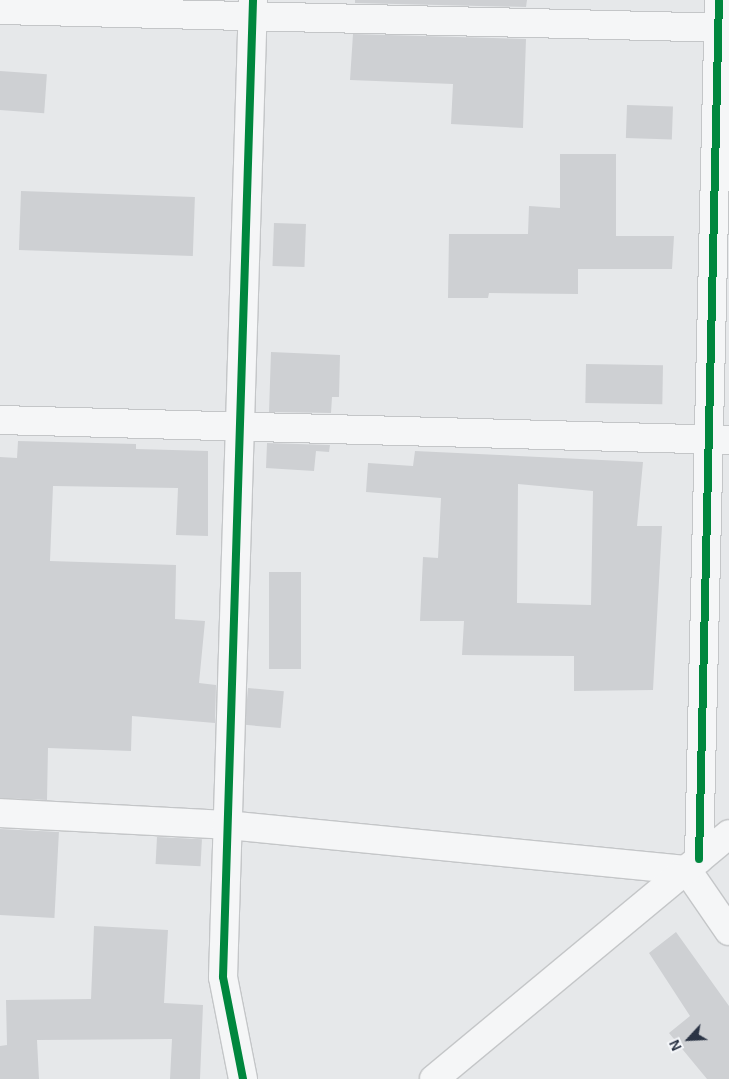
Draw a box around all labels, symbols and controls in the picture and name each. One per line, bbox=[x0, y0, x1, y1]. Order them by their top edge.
north arrow bbox=[664, 1014, 714, 1064]
text: N bbox=[666, 1037, 685, 1053]

